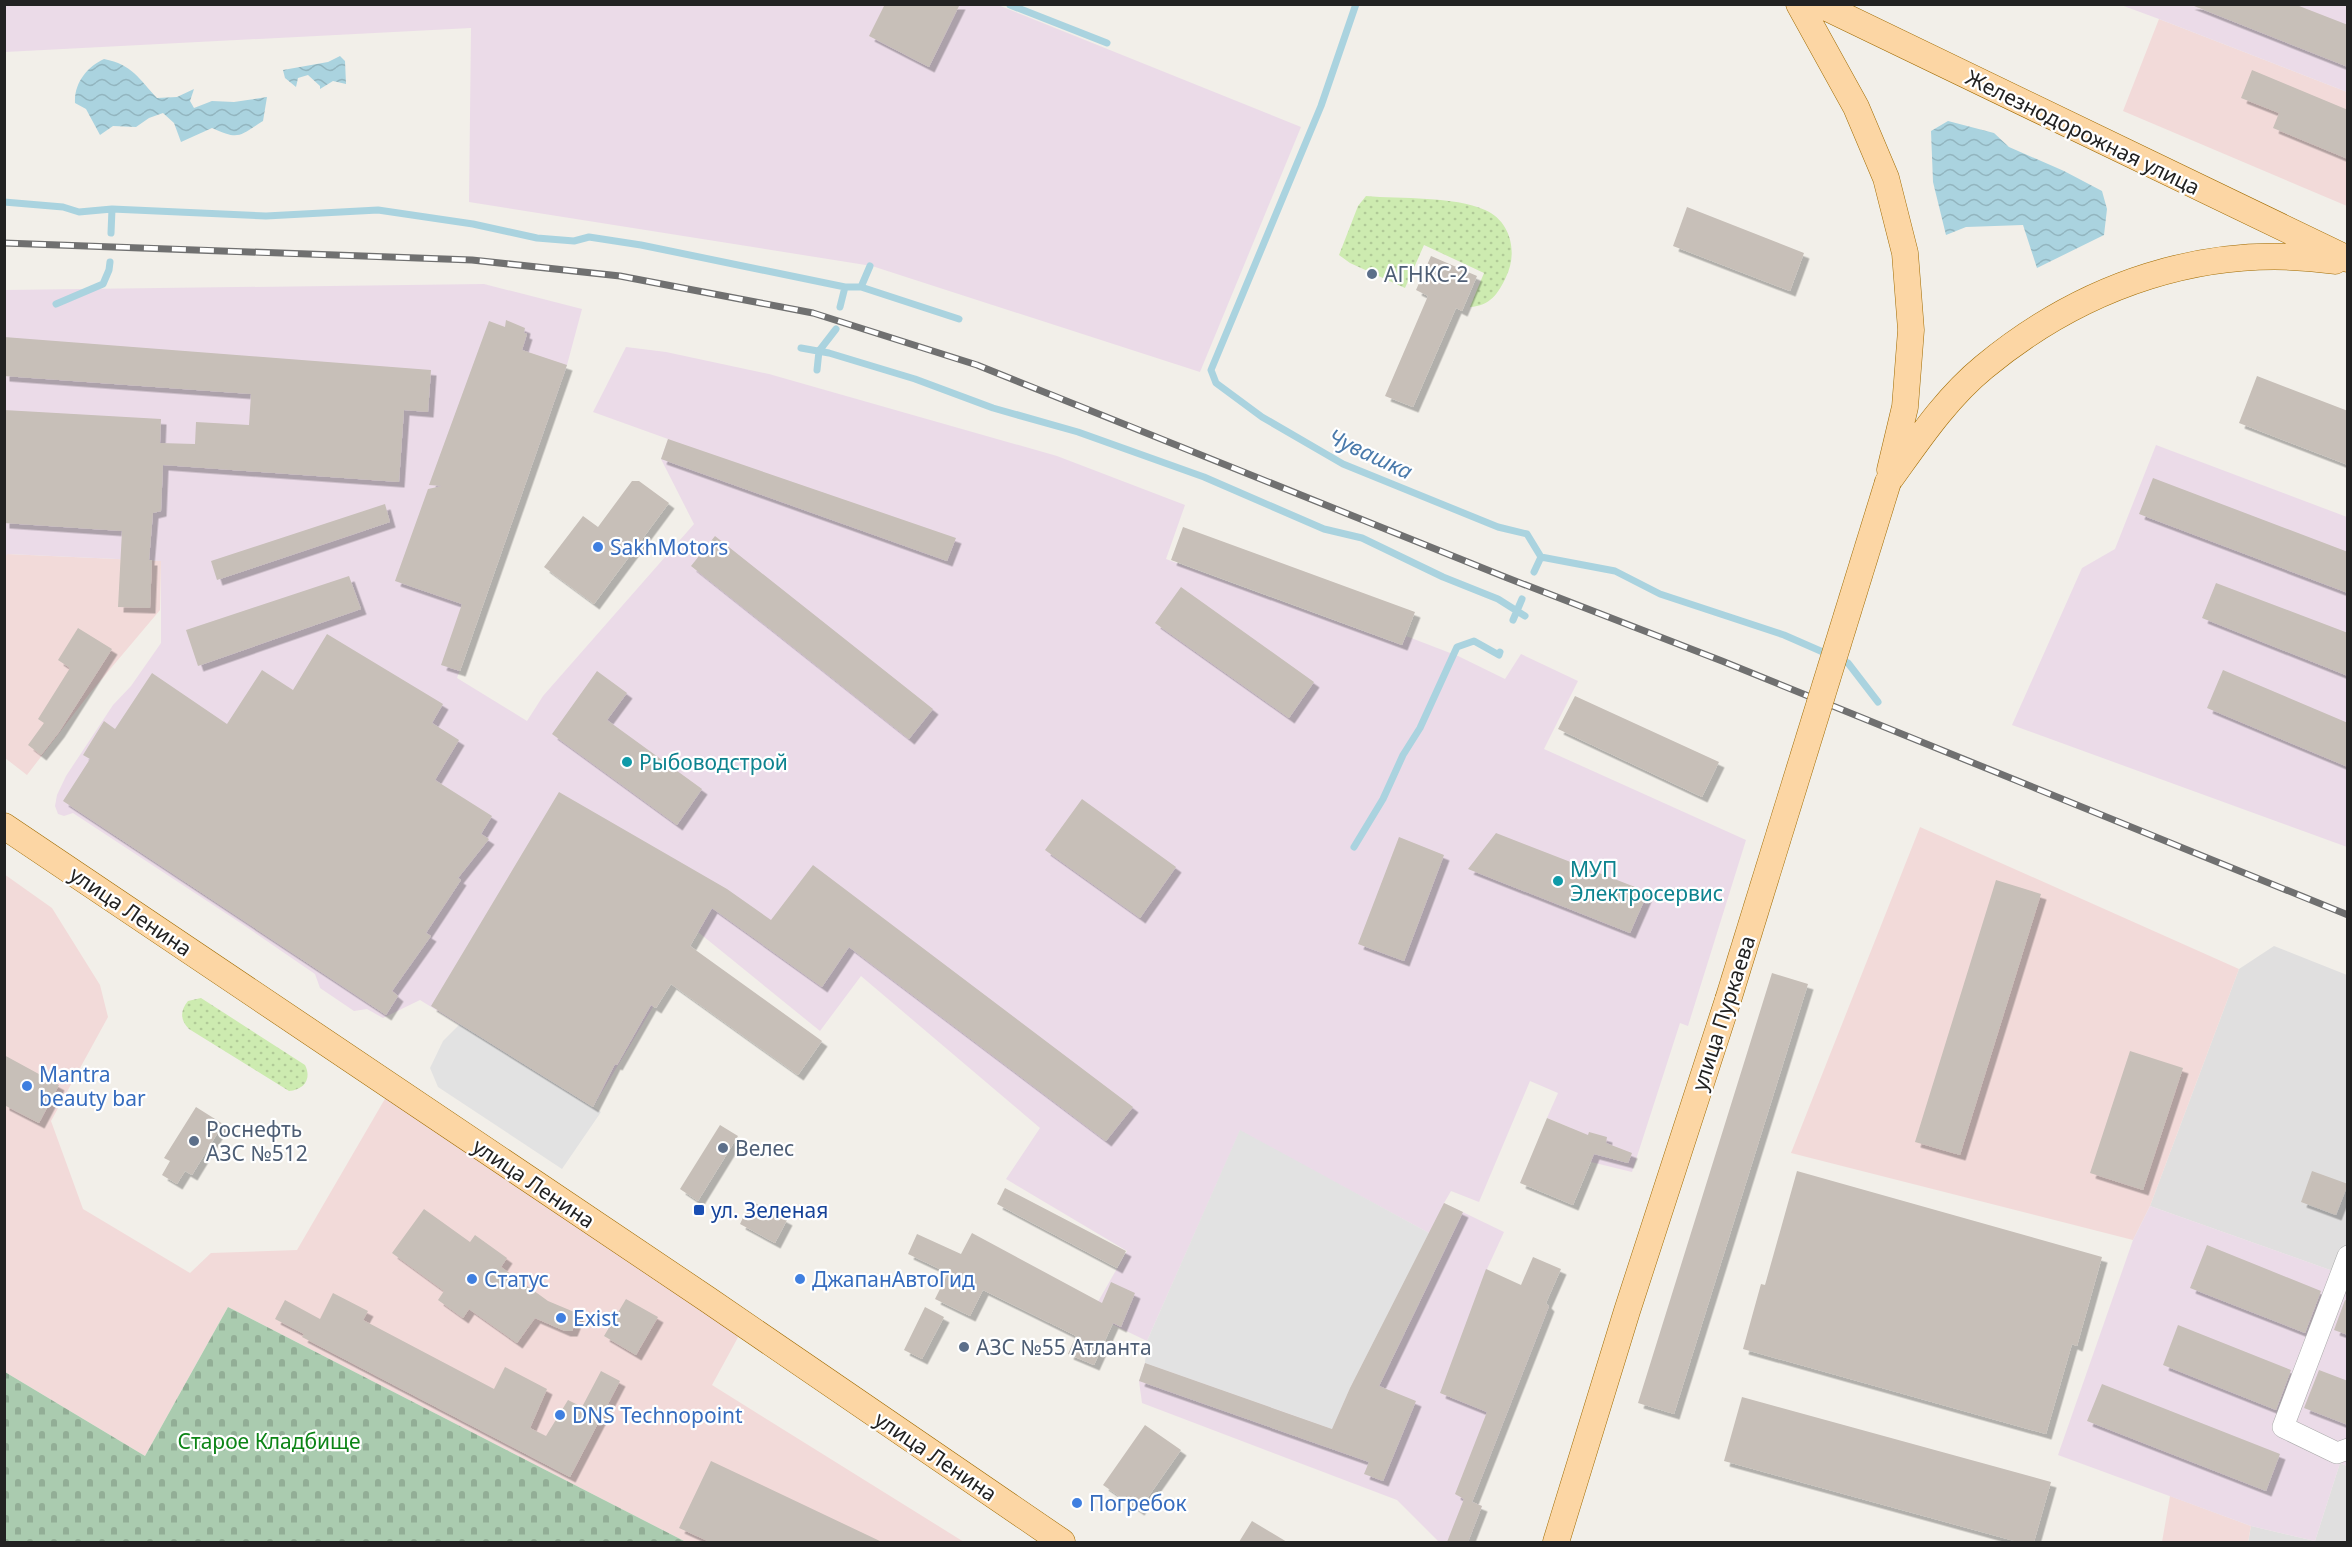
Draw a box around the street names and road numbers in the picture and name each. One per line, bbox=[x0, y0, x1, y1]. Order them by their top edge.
street label: Железнодорожная улица bbox=[1961, 63, 2205, 201]
street label: улица Ленина bbox=[64, 860, 198, 962]
street label: улица Пуркаева bbox=[1685, 932, 1761, 1094]
street label: улица Ленина bbox=[467, 1132, 601, 1234]
street label: улица Ленина bbox=[869, 1405, 1003, 1507]

